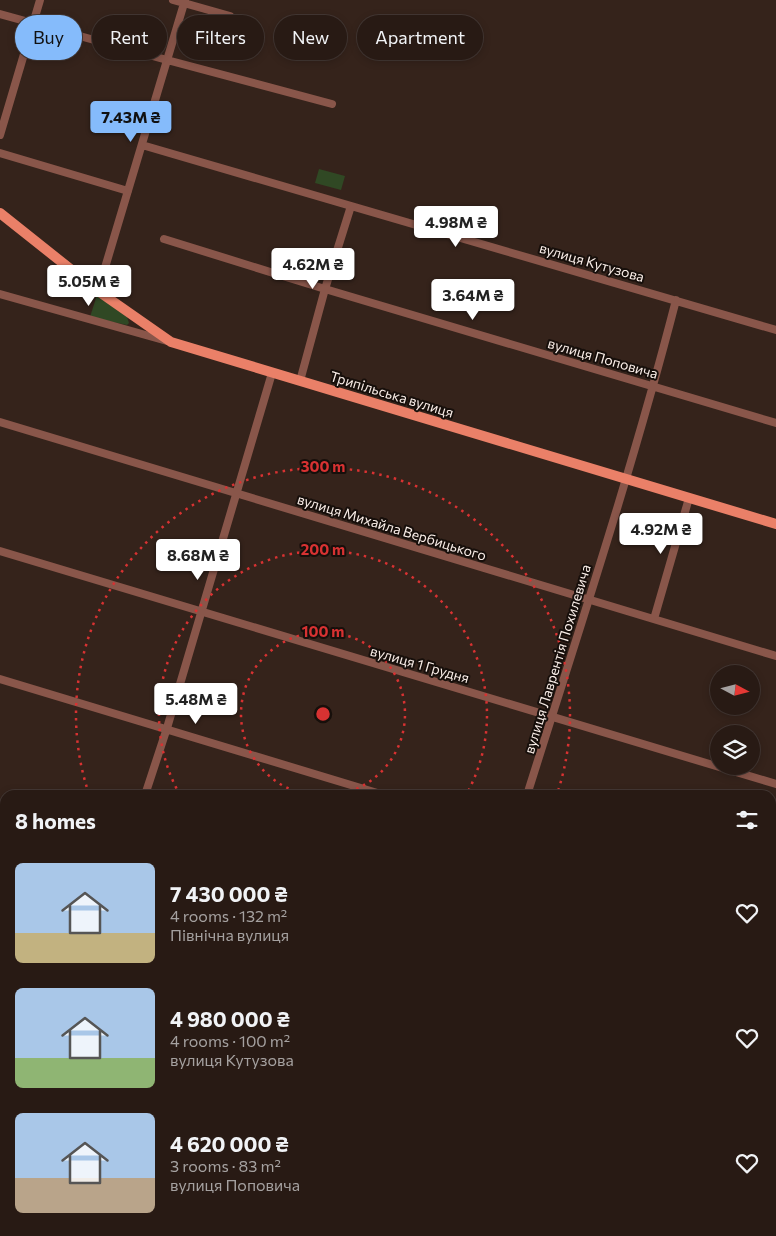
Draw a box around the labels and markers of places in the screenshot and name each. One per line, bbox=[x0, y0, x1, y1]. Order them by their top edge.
pin: 7.43M ₴ bbox=[85, 100, 177, 143]
pin: 4.98M ₴ bbox=[410, 206, 502, 248]
pin: 4.62M ₴ bbox=[267, 248, 359, 290]
pin: 5.05M ₴ bbox=[43, 264, 135, 307]
pin: 3.64M ₴ bbox=[427, 278, 519, 321]
pin: 4.92M ₴ bbox=[615, 512, 707, 555]
pin: 8.68M ₴ bbox=[152, 538, 244, 581]
pin: 5.48M ₴ bbox=[150, 682, 242, 725]
centre of rings bbox=[314, 705, 332, 723]

